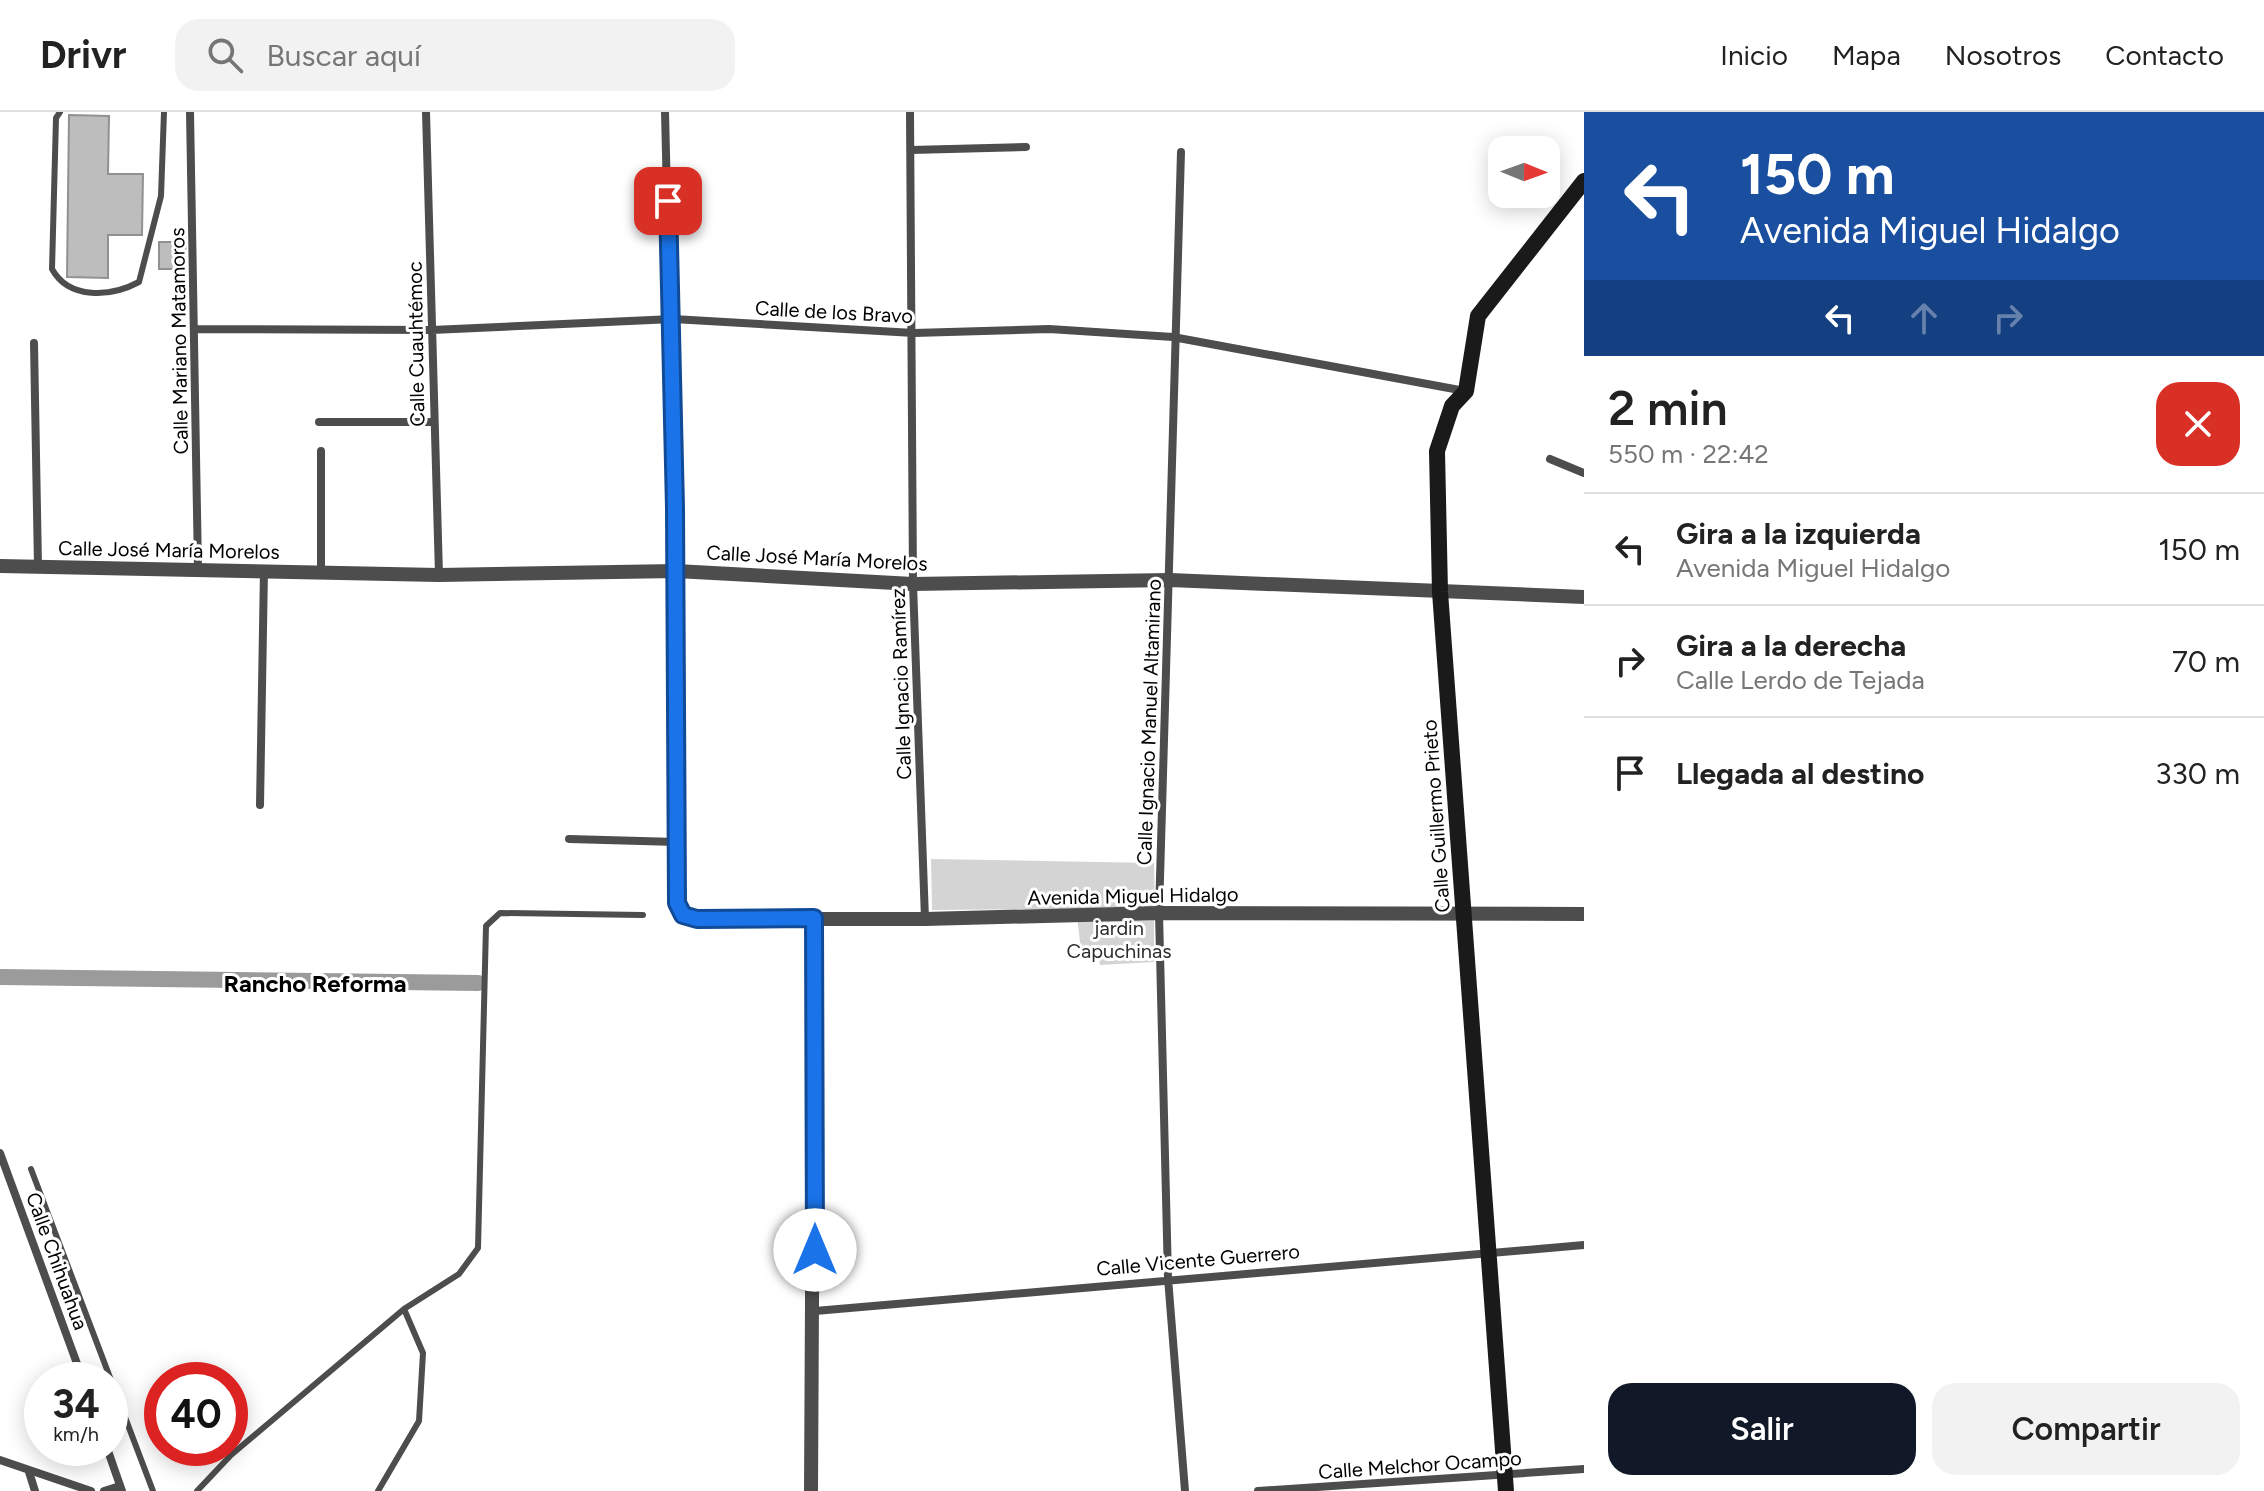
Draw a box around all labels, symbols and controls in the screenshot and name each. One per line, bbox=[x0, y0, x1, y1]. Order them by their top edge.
search box bbox=[175, 19, 735, 91]
text: Drivr bbox=[40, 32, 127, 78]
icon: search bbox=[203, 33, 247, 77]
text: Buscar aquí bbox=[267, 37, 421, 74]
text: Inicio bbox=[1720, 38, 1788, 72]
text: Mapa bbox=[1832, 38, 1901, 72]
text: Nosotros bbox=[1945, 38, 2061, 72]
text: Contacto bbox=[2105, 38, 2224, 72]
north arrow bbox=[1488, 136, 1560, 208]
map controls bbox=[1488, 136, 1560, 208]
text: 150 m bbox=[1740, 141, 1895, 208]
icon: left bbox=[1608, 144, 1712, 248]
pin bbox=[634, 167, 702, 235]
icon: arrive bbox=[646, 179, 690, 223]
text: Avenida Miguel Hidalgo bbox=[1740, 209, 2120, 252]
street label: Calle Mariano Matamoros bbox=[165, 227, 193, 455]
street label: Calle Cuauhtémoc bbox=[403, 261, 429, 427]
street label: Calle de los Bravo bbox=[755, 296, 913, 328]
icon: left bbox=[1818, 296, 1862, 340]
icon: ahead bbox=[1902, 296, 1946, 340]
icon: right bbox=[1986, 296, 2030, 340]
text: 2 min bbox=[1608, 379, 1728, 437]
button: close bbox=[2156, 382, 2240, 466]
text: 550 m · 22:42 bbox=[1608, 438, 1769, 470]
text: Gira a la izquierda bbox=[1676, 515, 1921, 552]
icon: left bbox=[1608, 527, 1652, 571]
text: 150 m bbox=[2158, 531, 2240, 568]
street label: Calle José María Morelos bbox=[58, 536, 280, 564]
street label: Calle José María Morelos bbox=[706, 540, 928, 576]
text: Avenida Miguel Hidalgo bbox=[1676, 552, 1950, 584]
street label: Calle Ignacio Manuel Altamirano bbox=[1132, 578, 1166, 866]
street label: Calle Ignacio Ramírez bbox=[886, 588, 916, 780]
text: Gira a la derecha bbox=[1676, 627, 1906, 664]
icon: right bbox=[1608, 639, 1652, 683]
text: 70 m bbox=[2172, 643, 2240, 680]
text: Calle Lerdo de Tejada bbox=[1676, 664, 1925, 696]
street label: Calle Guillermo Prieto bbox=[1417, 719, 1455, 913]
icon: arrive bbox=[1608, 751, 1652, 795]
text: Llegada al destino bbox=[1676, 755, 1924, 792]
text: 330 m bbox=[2155, 755, 2240, 792]
street label: Avenida Miguel Hidalgo bbox=[1027, 882, 1239, 910]
park label: jardin Capuchinas bbox=[1067, 916, 1171, 963]
district label: Rancho Reforma bbox=[223, 969, 407, 998]
street label: Calle Chihuahua bbox=[21, 1189, 93, 1333]
position arrow bbox=[773, 1208, 857, 1292]
street label: Calle Vicente Guerrero bbox=[1095, 1239, 1301, 1281]
speed limit sign: 40 bbox=[144, 1362, 248, 1466]
text: 34 bbox=[52, 1380, 100, 1428]
button: Salir bbox=[1608, 1383, 1916, 1475]
button: Compartir bbox=[1932, 1383, 2240, 1475]
text: km/h bbox=[53, 1422, 99, 1446]
street label: Calle Melchor Ocampo bbox=[1318, 1446, 1522, 1484]

